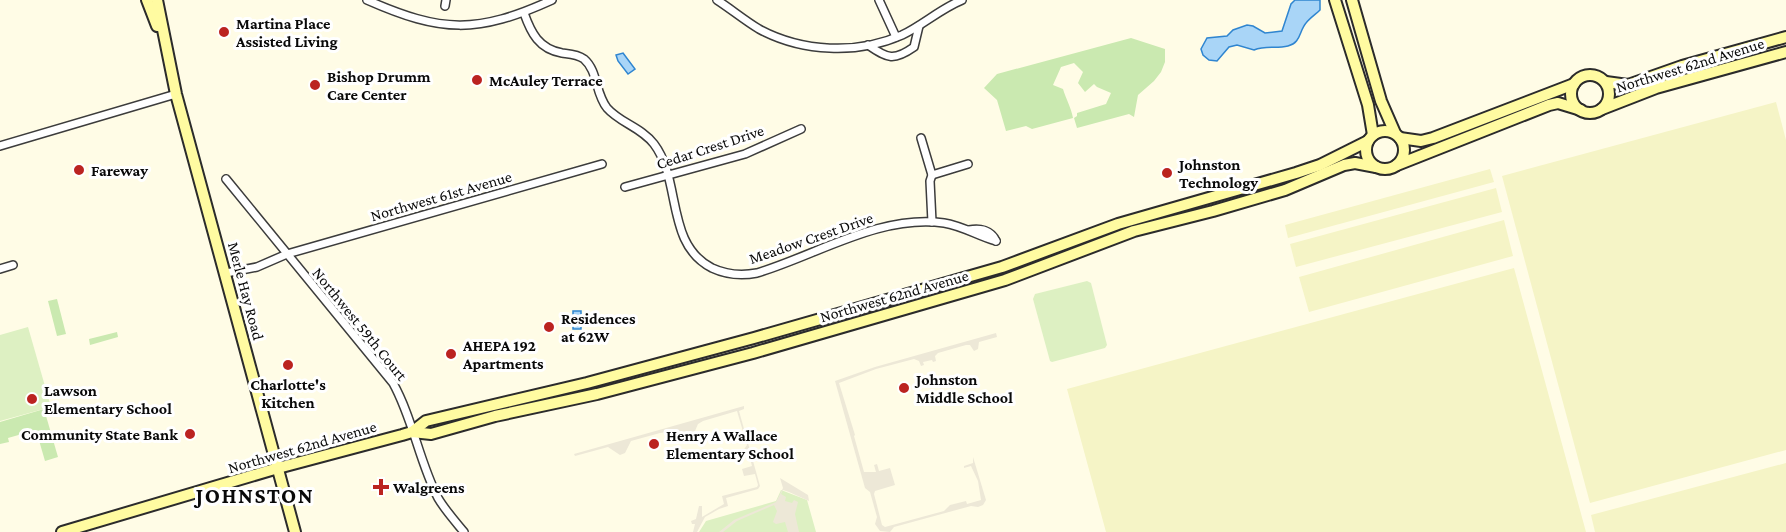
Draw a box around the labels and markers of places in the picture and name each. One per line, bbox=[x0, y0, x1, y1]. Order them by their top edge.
place label: Martina Place Assisted Living bbox=[235, 15, 338, 50]
marker: Martina Place Assisted Living bbox=[217, 25, 231, 39]
place label: Bishop Drumm Care Center bbox=[327, 68, 431, 103]
place label: McAuley Terrace bbox=[489, 72, 603, 89]
marker: McAuley Terrace bbox=[470, 73, 484, 87]
marker: Bishop Drumm Care Center bbox=[308, 78, 322, 92]
place label: Johnston Technology bbox=[1177, 156, 1258, 191]
place label: Fareway bbox=[91, 162, 148, 179]
marker: Fareway bbox=[72, 163, 86, 177]
marker: Johnston Technology bbox=[1160, 166, 1174, 180]
place label: Residences at 62W bbox=[561, 310, 636, 345]
marker: Residences at 62W bbox=[542, 320, 556, 334]
place label: AHEPA 192 Apartments bbox=[462, 337, 544, 372]
marker: AHEPA 192 Apartments bbox=[444, 347, 458, 361]
marker: Charlotte's Kitchen bbox=[281, 358, 295, 372]
place label: Johnston Middle School bbox=[914, 371, 1013, 406]
place label: Charlotte's Kitchen bbox=[250, 376, 326, 411]
marker: Johnston Middle School bbox=[897, 381, 911, 395]
place label: Lawson Elementary School bbox=[44, 382, 172, 417]
marker: Lawson Elementary School bbox=[25, 392, 39, 406]
place label: Community State Bank bbox=[21, 426, 178, 443]
marker: Community State Bank bbox=[183, 427, 197, 441]
place label: Henry A Wallace Elementary School bbox=[666, 427, 794, 462]
marker: Henry A Wallace Elementary School bbox=[647, 437, 661, 451]
place label: Walgreens bbox=[392, 479, 465, 496]
marker: Walgreens bbox=[374, 480, 388, 494]

